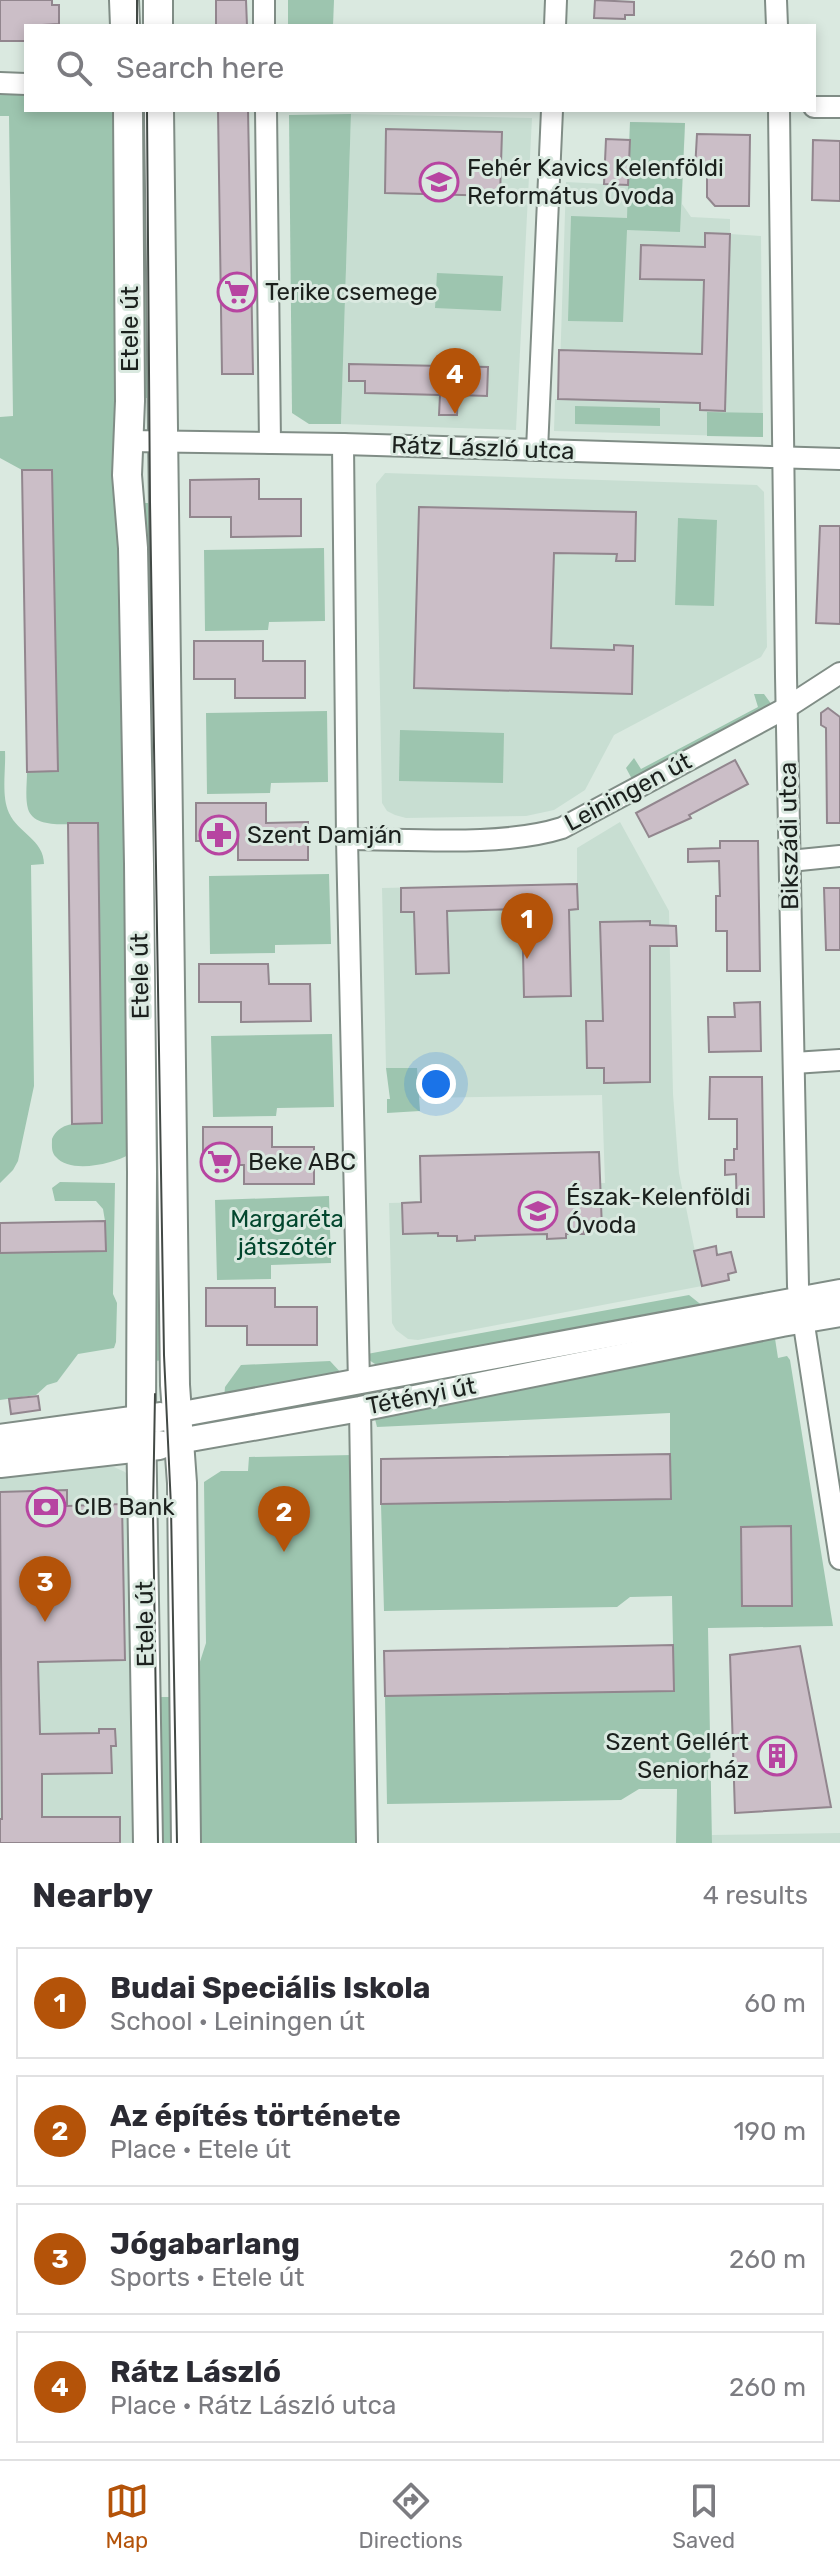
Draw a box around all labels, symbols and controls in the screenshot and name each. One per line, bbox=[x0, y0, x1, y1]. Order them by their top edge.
search box bbox=[24, 24, 816, 112]
icon: search bbox=[52, 46, 96, 90]
text: Search here bbox=[116, 50, 284, 86]
place label: Fehér Kavics Kelenföldi Református Óvoda bbox=[467, 154, 724, 210]
school or university icon: Fehér Kavics Kelenföldi Református Óvoda bbox=[418, 161, 460, 203]
supermarket icon: Terike csemege bbox=[216, 271, 258, 313]
place label: Terike csemege bbox=[265, 278, 438, 306]
street label: Etele út bbox=[116, 286, 144, 372]
pin: 4 bbox=[429, 348, 481, 414]
street label: Rátz László utca bbox=[391, 431, 575, 465]
street label: Leiningen út bbox=[560, 747, 696, 837]
street label: Bikszádi utca bbox=[774, 762, 804, 910]
pharmacy icon: Szent Damján bbox=[198, 814, 240, 856]
place label: Szent Damján bbox=[247, 821, 402, 849]
pin: 1 bbox=[501, 893, 553, 959]
street label: Etele út bbox=[125, 933, 155, 1019]
your location bbox=[416, 1064, 456, 1104]
supermarket icon: Beke ABC bbox=[199, 1141, 241, 1183]
place label: Beke ABC bbox=[248, 1148, 356, 1176]
place label: Észak-Kelenföldi Óvoda bbox=[566, 1183, 751, 1239]
school or university icon: Észak-Kelenföldi Óvoda bbox=[517, 1190, 559, 1232]
park label: Margaréta játszótér bbox=[230, 1205, 344, 1261]
street label: Tétényi út bbox=[364, 1372, 478, 1420]
bank icon: CIB Bank bbox=[25, 1486, 67, 1528]
pin: 2 bbox=[258, 1486, 310, 1552]
place label: CIB Bank bbox=[74, 1493, 175, 1521]
pin: 3 bbox=[19, 1556, 71, 1622]
street label: Etele út bbox=[130, 1581, 160, 1667]
place label: Szent Gellért Seniorház bbox=[606, 1728, 749, 1784]
building icon: Szent Gellért Seniorház bbox=[756, 1735, 798, 1777]
text: Nearby bbox=[32, 1875, 153, 1916]
text: 4 results bbox=[703, 1880, 808, 1911]
text: Budai Speciális Iskola bbox=[110, 1970, 431, 2006]
text: 1 bbox=[54, 1988, 66, 2019]
text: 60 m bbox=[744, 1988, 806, 2019]
text: School · Leiningen út bbox=[110, 2006, 365, 2037]
text: Az építés története bbox=[110, 2098, 401, 2134]
text: 2 bbox=[52, 2116, 68, 2147]
text: 190 m bbox=[733, 2116, 806, 2147]
text: Place · Etele út bbox=[110, 2134, 291, 2165]
text: Jógabarlang bbox=[110, 2226, 300, 2262]
text: 3 bbox=[51, 2244, 69, 2275]
text: 260 m bbox=[729, 2244, 806, 2275]
text: Sports · Etele út bbox=[110, 2262, 305, 2293]
text: Rátz László bbox=[110, 2354, 281, 2390]
text: 4 bbox=[51, 2372, 69, 2403]
text: 260 m bbox=[729, 2372, 806, 2403]
text: Place · Rátz László utca bbox=[110, 2390, 396, 2421]
tab: Map bbox=[105, 2479, 149, 2554]
tab: Directions bbox=[358, 2479, 463, 2554]
tab: Saved bbox=[672, 2479, 735, 2554]

